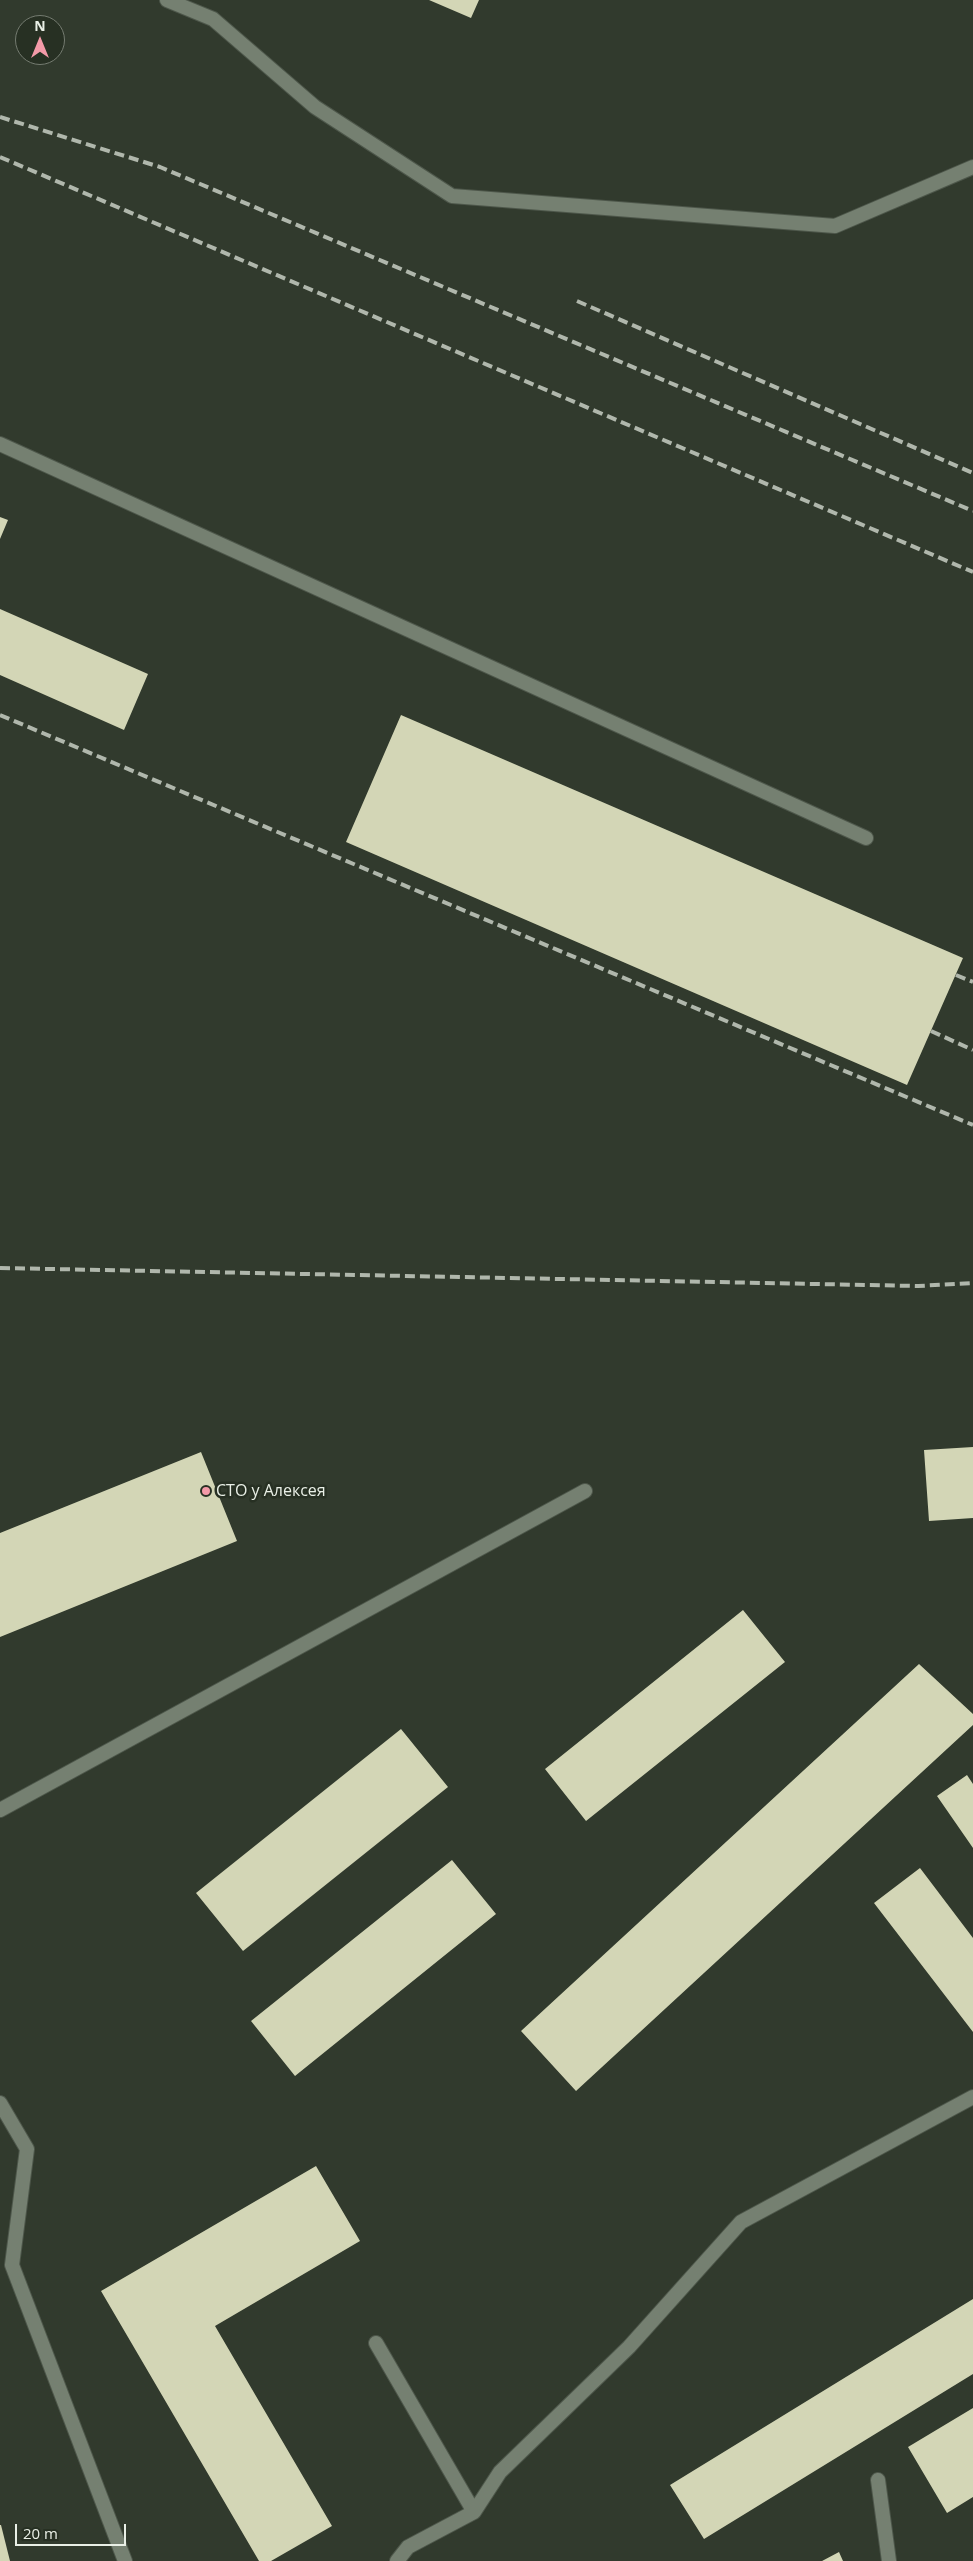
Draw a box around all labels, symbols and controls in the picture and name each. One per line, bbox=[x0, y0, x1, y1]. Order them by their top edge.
north arrow bbox=[15, 15, 65, 65]
text: N bbox=[34, 16, 46, 35]
place label: СТО у Алексея bbox=[216, 1481, 326, 1501]
marker: СТО у Алексея bbox=[200, 1485, 212, 1497]
scale bar bbox=[18, 2514, 129, 2546]
text: 20 m bbox=[23, 2523, 58, 2543]

